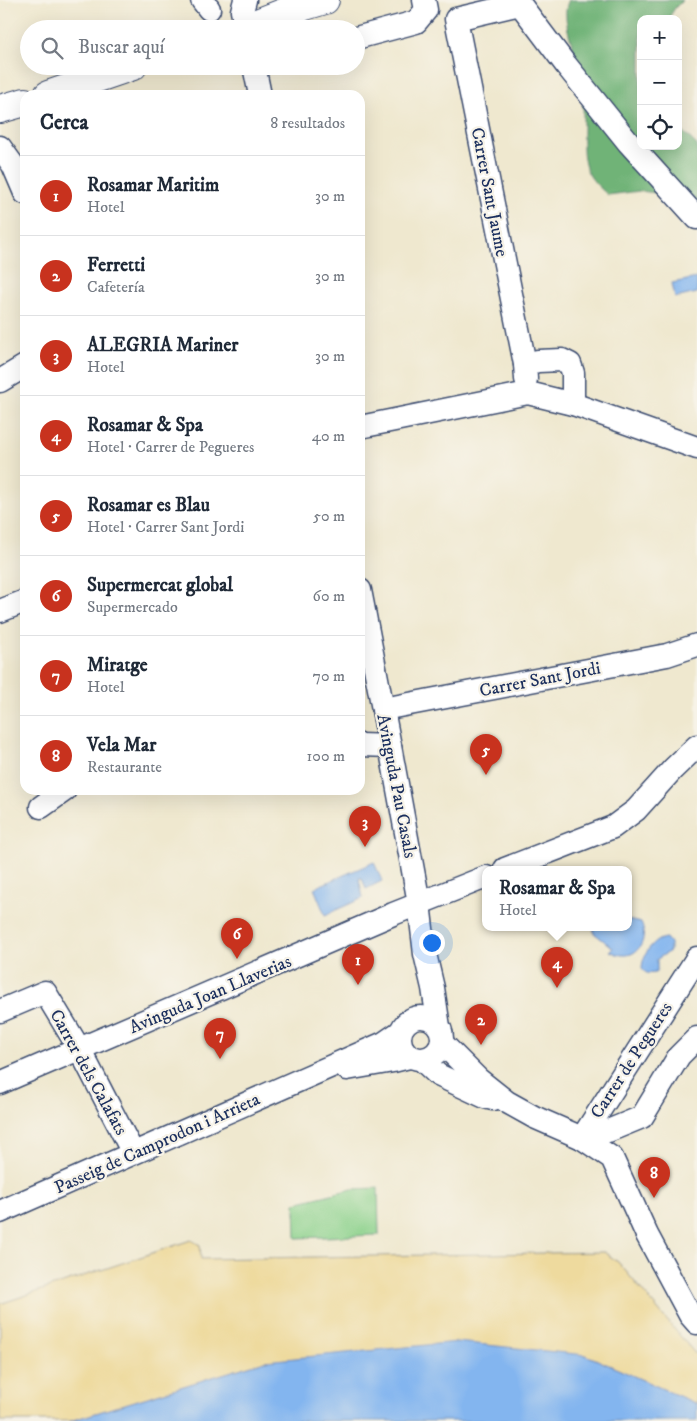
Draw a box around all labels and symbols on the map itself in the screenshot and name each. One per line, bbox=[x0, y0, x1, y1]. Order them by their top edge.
street label: Carrer Sant Jaume bbox=[466, 126, 512, 259]
street label: Carrer Sant Jordi bbox=[478, 657, 603, 702]
street label: Avinguda Pau Casals bbox=[371, 712, 421, 860]
pin: 5 bbox=[470, 734, 502, 775]
pin: 3 bbox=[349, 806, 381, 847]
pin: 6 bbox=[221, 918, 253, 959]
your location bbox=[419, 930, 445, 956]
pin: 1 bbox=[342, 944, 374, 985]
pin: 4 bbox=[541, 947, 573, 988]
street label: Avinguda Joan Llaverias bbox=[126, 951, 295, 1039]
street label: Carrer de Pegueres bbox=[586, 998, 678, 1123]
pin: 2 bbox=[465, 1004, 497, 1045]
street label: Carrer dels Calafats bbox=[44, 1006, 132, 1139]
pin: 7 bbox=[204, 1018, 236, 1059]
street label: Passeig de Camprodon i Arrieta bbox=[51, 1088, 264, 1199]
pin: 8 bbox=[638, 1157, 670, 1198]

